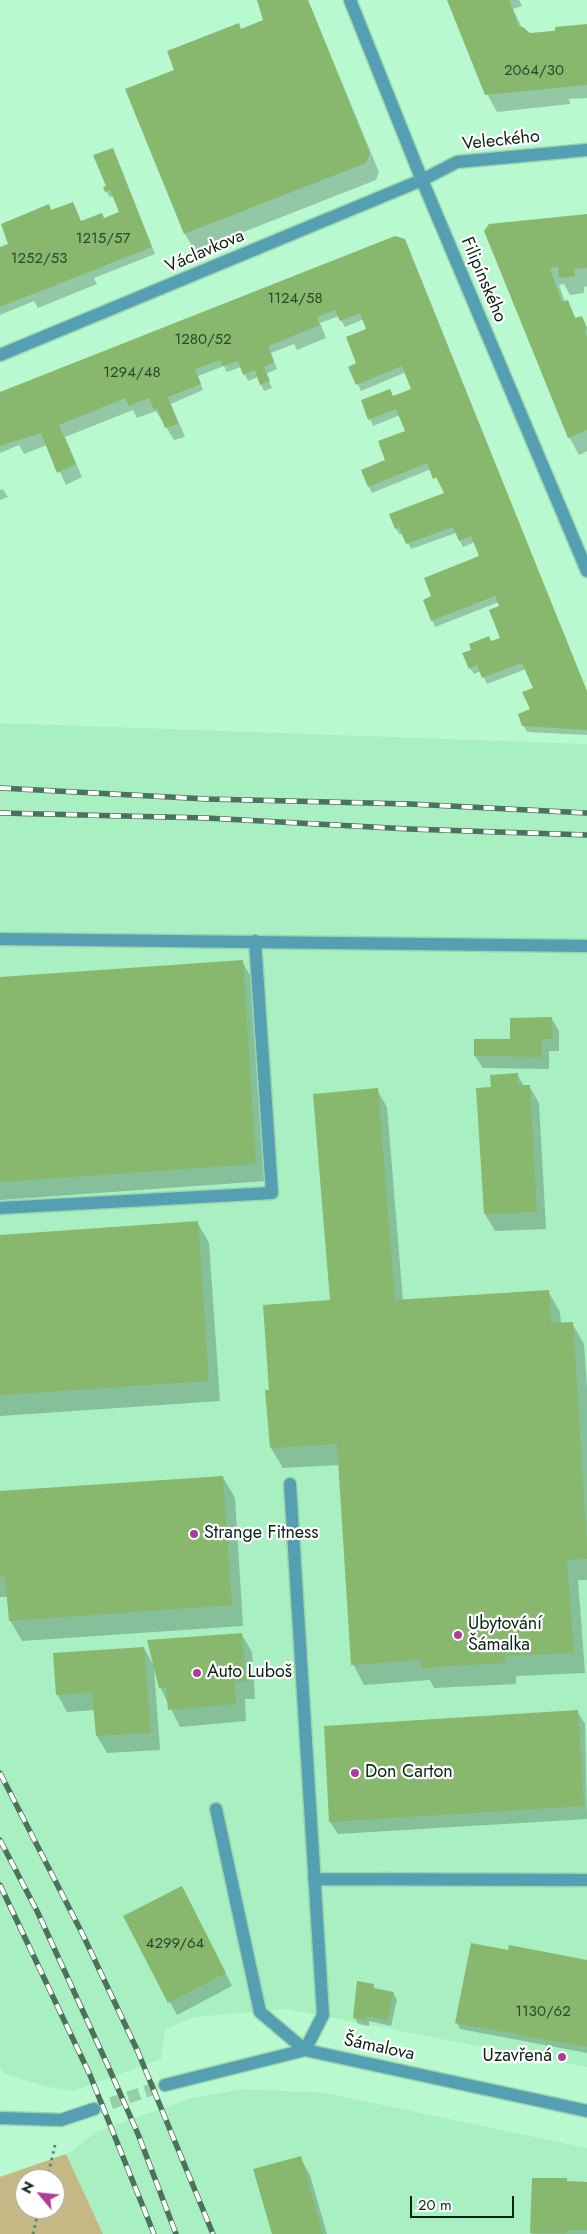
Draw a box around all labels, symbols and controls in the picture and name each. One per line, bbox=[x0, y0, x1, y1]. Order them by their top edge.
house number: 2064/30 bbox=[504, 62, 564, 80]
street label: Veleckého bbox=[461, 126, 541, 156]
street label: Václavkova bbox=[162, 226, 248, 278]
house number: 1215/57 bbox=[76, 230, 130, 248]
street label: Filipínského bbox=[455, 234, 511, 326]
house number: 1252/53 bbox=[11, 250, 67, 268]
house number: 1124/58 bbox=[267, 290, 323, 308]
house number: 1280/52 bbox=[174, 331, 232, 349]
house number: 1294/48 bbox=[103, 364, 161, 382]
place label: Strange Fitness bbox=[204, 1523, 319, 1545]
marker: Strange Fitness bbox=[188, 1528, 200, 1540]
place label: Ubytování Šámalka bbox=[468, 1614, 542, 1656]
marker: Ubytování Šámalka bbox=[452, 1629, 464, 1641]
place label: Auto Luboš bbox=[207, 1662, 292, 1684]
marker: Auto Luboš bbox=[191, 1667, 203, 1679]
place label: Don Carton bbox=[365, 1762, 453, 1784]
marker: Don Carton bbox=[349, 1767, 361, 1779]
house number: 4299/64 bbox=[146, 1935, 204, 1953]
house number: 1130/62 bbox=[515, 2003, 571, 2021]
street label: Šámalova bbox=[342, 2030, 416, 2066]
place label: Uzavřená bbox=[483, 2046, 552, 2068]
marker: Uzavřená bbox=[556, 2051, 568, 2063]
north arrow bbox=[15, 2169, 65, 2219]
text: N bbox=[16, 2178, 39, 2197]
scale bar bbox=[412, 2186, 516, 2218]
text: 20 m bbox=[418, 2194, 452, 2216]

